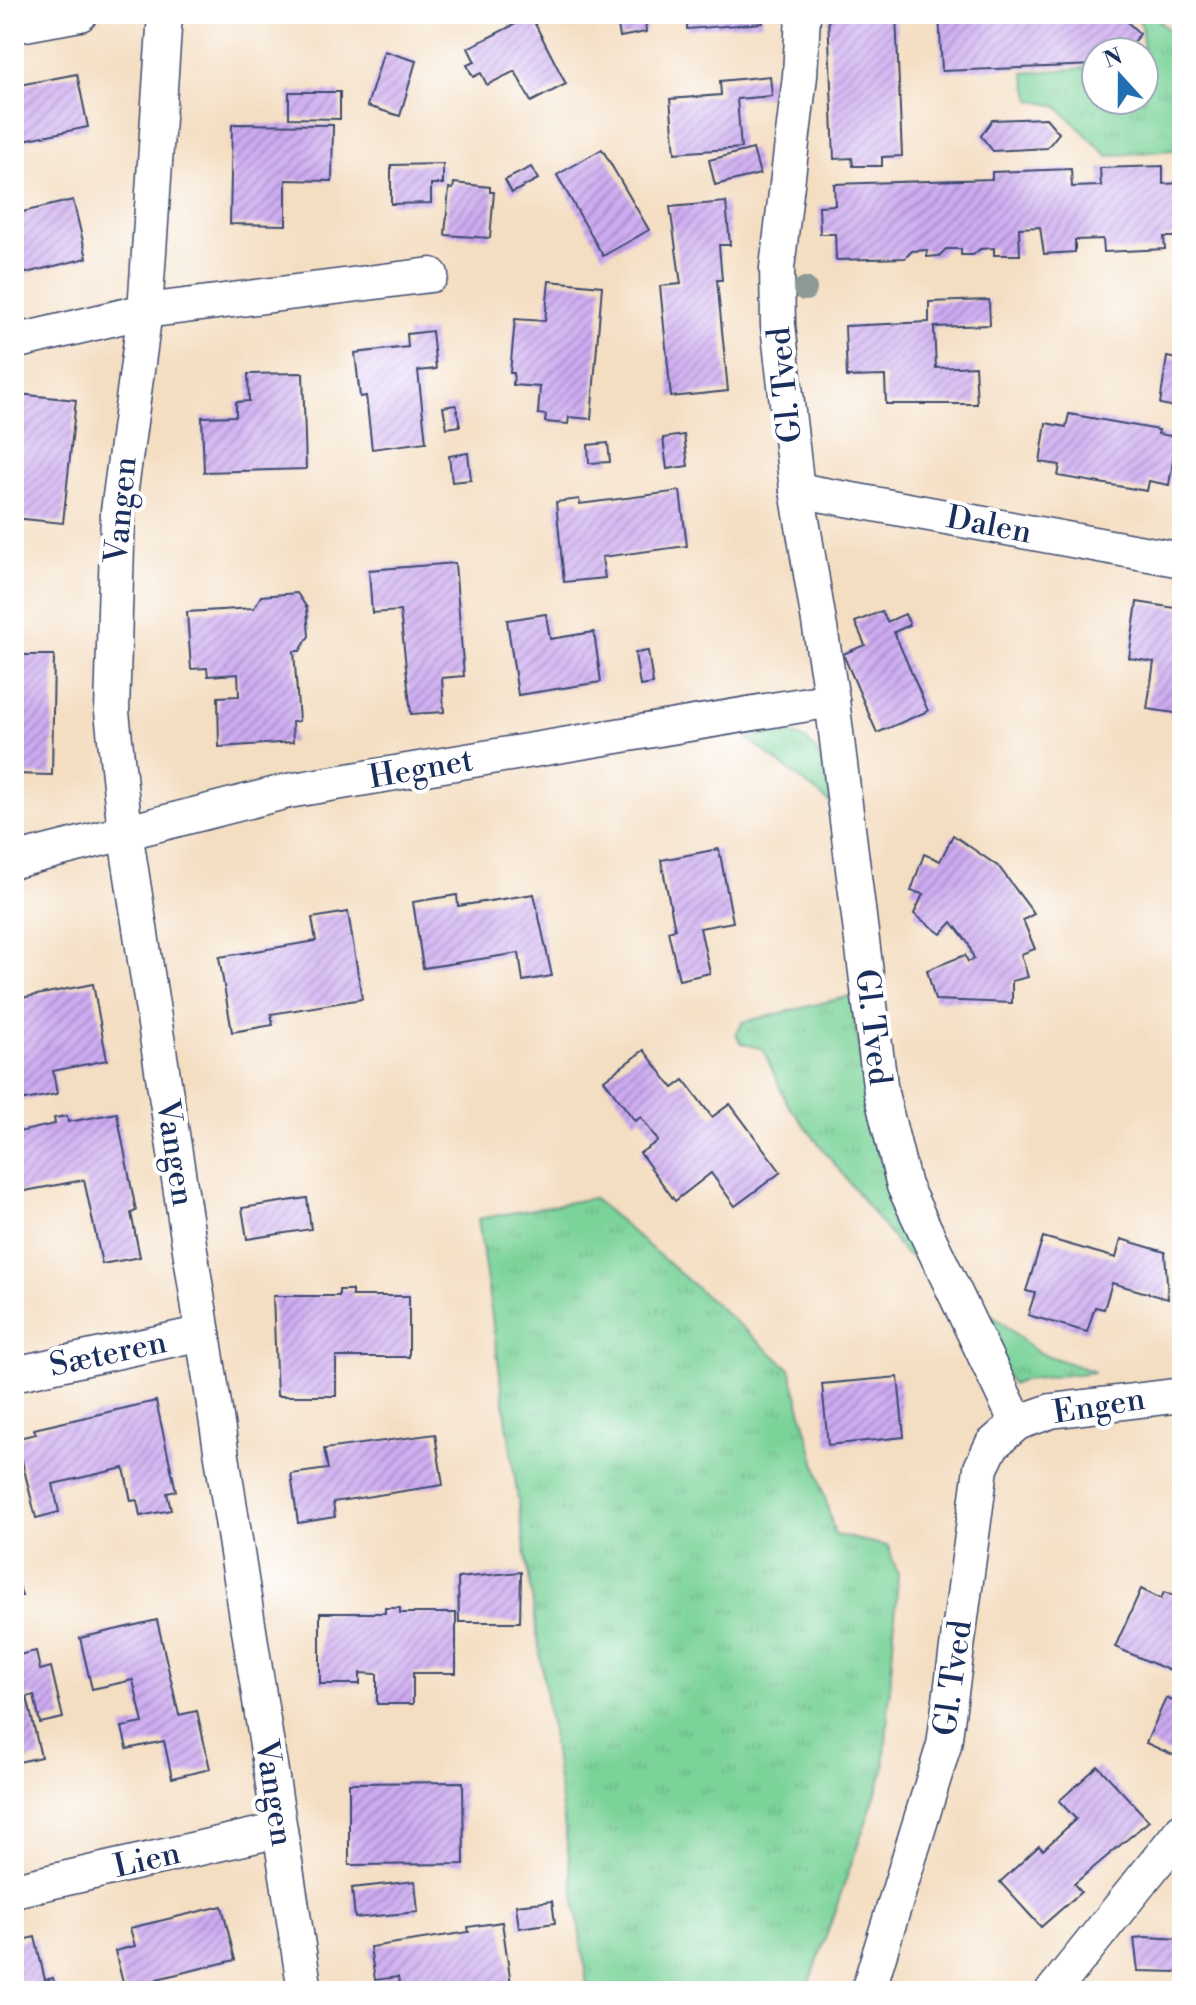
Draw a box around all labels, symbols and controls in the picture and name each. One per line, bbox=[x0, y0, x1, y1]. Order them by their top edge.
north arrow bbox=[1080, 36, 1160, 116]
text: N bbox=[1100, 43, 1127, 74]
street label: Gl. Tved bbox=[759, 325, 811, 445]
street label: Vangen bbox=[96, 455, 146, 566]
street label: Dalen bbox=[943, 497, 1035, 553]
street label: Hegnet bbox=[366, 740, 476, 798]
street label: Gl. Tved bbox=[846, 967, 900, 1087]
street label: Vangen bbox=[147, 1096, 203, 1209]
street label: Sæteren bbox=[46, 1322, 170, 1386]
street label: Engen bbox=[1050, 1379, 1148, 1433]
street label: Gl. Tved bbox=[925, 1618, 981, 1738]
street label: Vangen bbox=[246, 1736, 302, 1849]
street label: Lien bbox=[110, 1833, 184, 1887]

